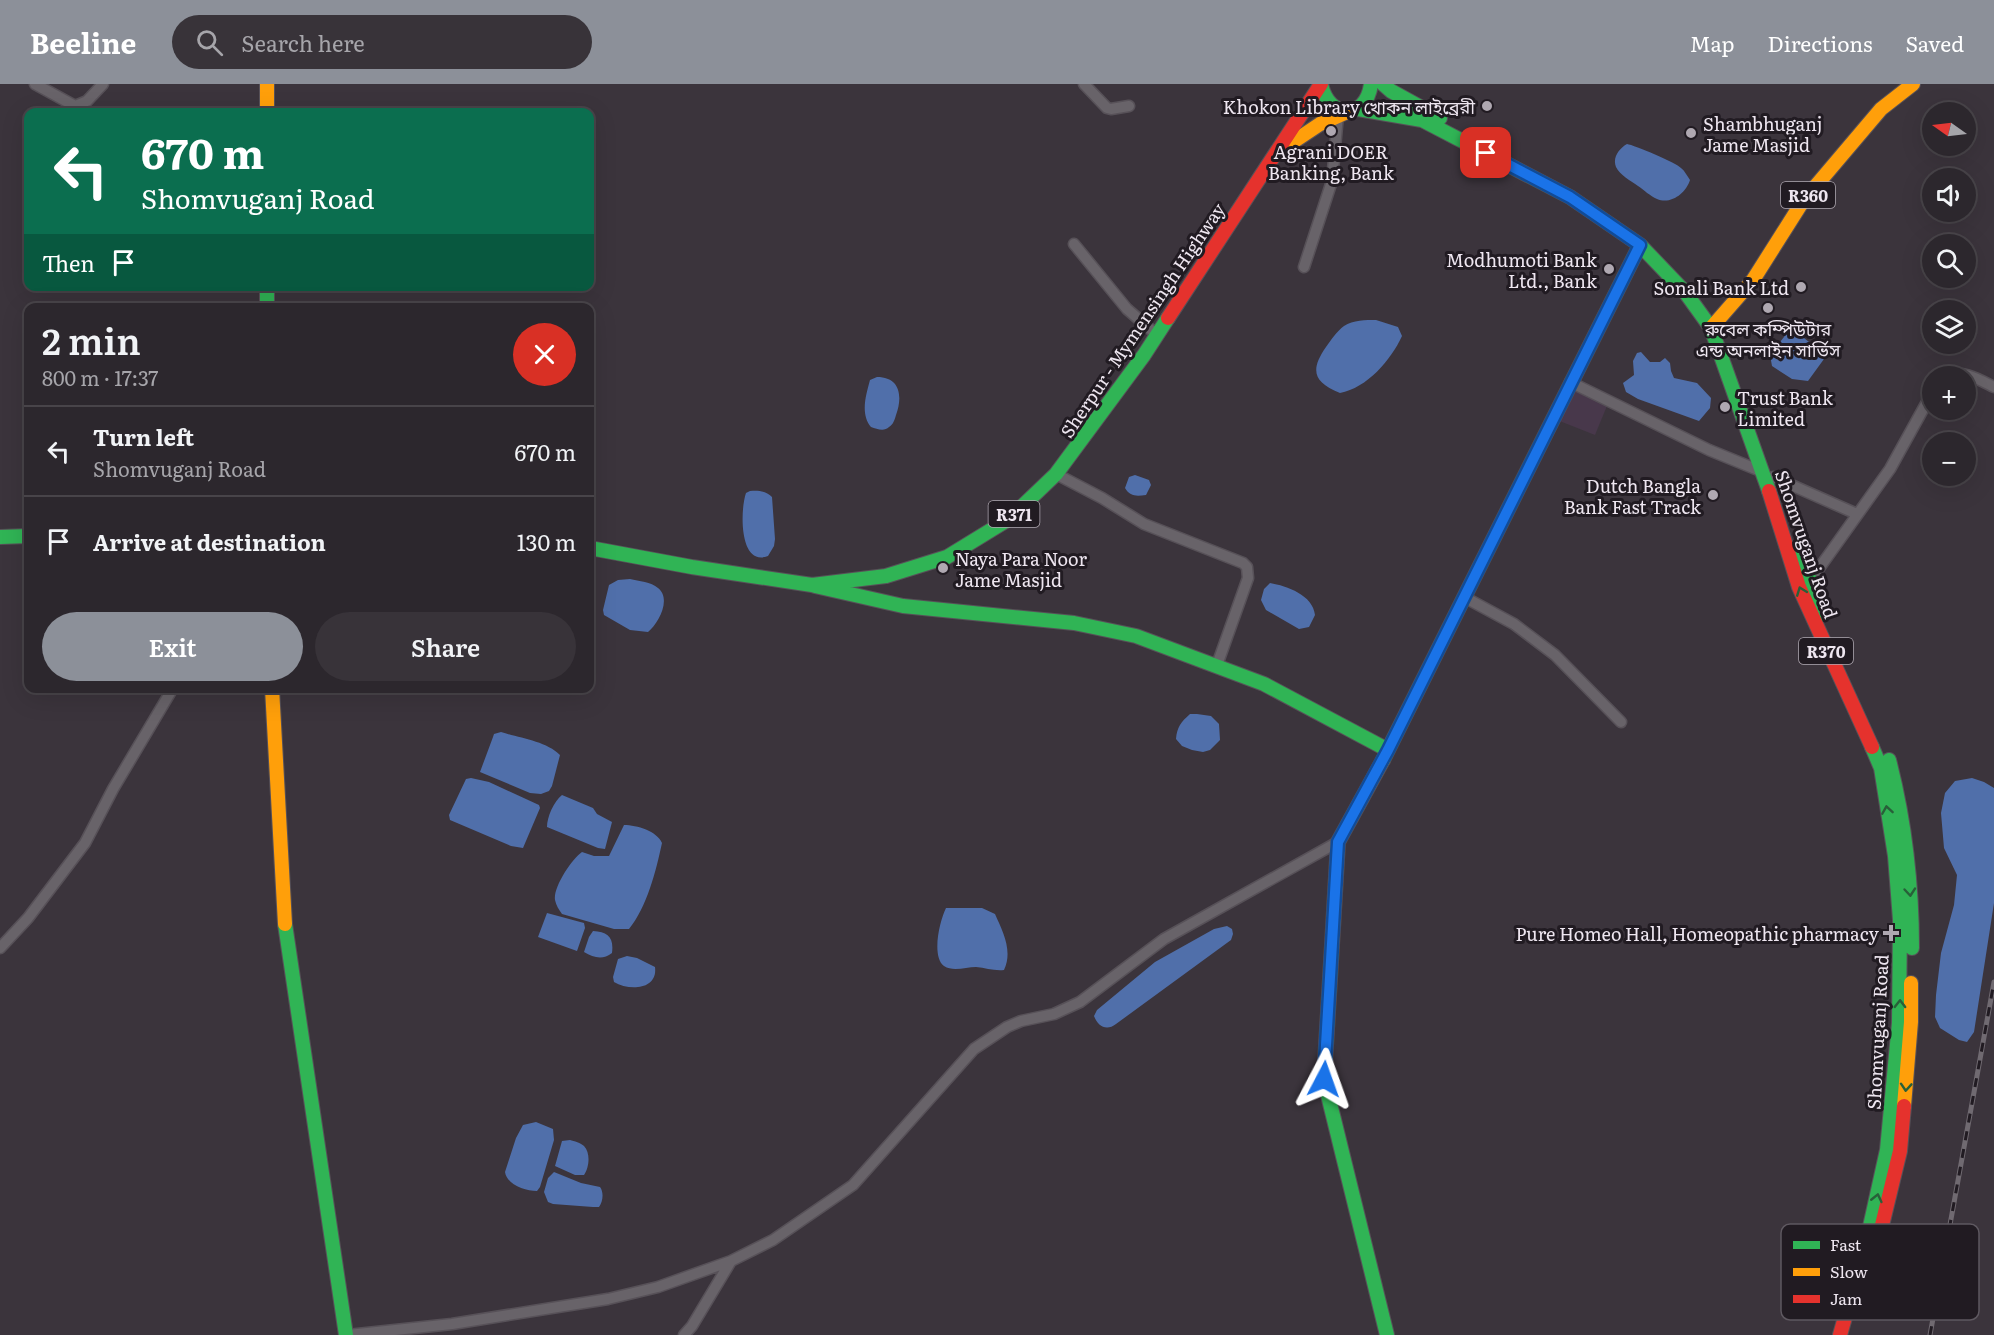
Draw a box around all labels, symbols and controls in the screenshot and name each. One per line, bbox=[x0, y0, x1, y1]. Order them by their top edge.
search box bbox=[172, 15, 592, 69]
text: Beeline bbox=[30, 21, 136, 63]
icon: search bbox=[193, 26, 226, 59]
text: Search here bbox=[241, 26, 365, 59]
text: Map bbox=[1690, 27, 1735, 58]
text: Directions bbox=[1768, 27, 1873, 58]
text: Saved bbox=[1906, 27, 1964, 58]
place label: Khokon Library খোকন লাইব্রেরী bbox=[1223, 93, 1475, 120]
marker: Khokon Library খোকন লাইব্রেরী bbox=[1480, 99, 1494, 113]
north arrow bbox=[1922, 102, 1976, 156]
map controls bbox=[1922, 102, 1976, 486]
place label: Shambhuganj Jame Masjid bbox=[1703, 110, 1822, 158]
text: 670 m bbox=[141, 120, 264, 182]
marker: Agrani DOER Banking, Bank bbox=[1324, 124, 1338, 138]
marker: Shambhuganj Jame Masjid bbox=[1684, 126, 1698, 140]
pin bbox=[1460, 127, 1511, 178]
icon: left bbox=[42, 132, 120, 210]
icon: arrive bbox=[1469, 136, 1502, 169]
place label: Agrani DOER Banking, Bank bbox=[1268, 138, 1395, 186]
button: sound bbox=[1922, 168, 1976, 222]
text: Shomvuganj Road bbox=[141, 177, 374, 217]
road number: R360 bbox=[1781, 182, 1835, 208]
street label: Sherpur - Mymensingh Highway bbox=[1053, 197, 1231, 443]
button: search bbox=[1922, 234, 1976, 288]
text: Then bbox=[42, 246, 95, 279]
icon: arrive bbox=[107, 246, 140, 279]
place label: Modhumoti Bank Ltd., Bank bbox=[1446, 246, 1598, 294]
marker: Modhumoti Bank Ltd., Bank bbox=[1602, 262, 1616, 276]
place label: Sonali Bank Ltd bbox=[1654, 274, 1789, 301]
marker: Sonali Bank Ltd bbox=[1794, 280, 1808, 294]
button: layers bbox=[1922, 300, 1976, 354]
marker: রুবেল কম্পিউটার এন্ড অনলাইন সার্ভিস bbox=[1761, 301, 1775, 315]
text: 2 min bbox=[42, 313, 141, 366]
place label: রুবেল কম্পিউটার এন্ড অনলাইন সার্ভিস bbox=[1696, 315, 1841, 363]
button: close bbox=[513, 323, 576, 386]
text: 800 m · 17:37 bbox=[42, 362, 158, 392]
button: + bbox=[1922, 366, 1976, 420]
place label: Trust Bank Limited bbox=[1737, 384, 1834, 432]
marker: Trust Bank Limited bbox=[1718, 400, 1732, 414]
text: Turn left bbox=[93, 420, 194, 453]
button: − bbox=[1922, 432, 1976, 486]
icon: left bbox=[42, 435, 75, 468]
text: 670 m bbox=[515, 435, 576, 468]
text: Shomvuganj Road bbox=[93, 453, 266, 483]
street label: Shomvuganj Road bbox=[1769, 466, 1845, 622]
place label: Dutch Bangla Bank Fast Track bbox=[1564, 472, 1702, 520]
marker: Dutch Bangla Bank Fast Track bbox=[1706, 488, 1720, 502]
road number: R371 bbox=[988, 501, 1040, 527]
icon: arrive bbox=[42, 525, 75, 558]
text: Arrive at destination bbox=[93, 525, 326, 558]
text: 130 m bbox=[517, 525, 576, 558]
place label: Naya Para Noor Jame Masjid bbox=[955, 545, 1087, 593]
marker: Naya Para Noor Jame Masjid bbox=[936, 561, 950, 575]
one-way arrow bbox=[1796, 586, 1808, 597]
button: Exit bbox=[42, 612, 303, 681]
button: Share bbox=[315, 612, 576, 681]
road number: R370 bbox=[1799, 638, 1853, 664]
one-way arrow bbox=[1882, 805, 1894, 815]
one-way arrow bbox=[1903, 888, 1916, 897]
place label: Pure Homeo Hall, Homeopathic pharmacy bbox=[1515, 920, 1880, 947]
marker: Pure Homeo Hall, Homeopathic pharmacy bbox=[1884, 926, 1898, 940]
street label: Shomvuganj Road bbox=[1859, 954, 1895, 1110]
one-way arrow bbox=[1893, 1000, 1906, 1009]
position arrow bbox=[1292, 1047, 1356, 1111]
one-way arrow bbox=[1900, 1083, 1913, 1092]
one-way arrow bbox=[1870, 1193, 1883, 1203]
legend bbox=[1781, 1224, 1979, 1320]
text: Fast bbox=[1830, 1232, 1862, 1256]
text: Slow bbox=[1830, 1259, 1868, 1283]
text: Jam bbox=[1830, 1286, 1863, 1310]

